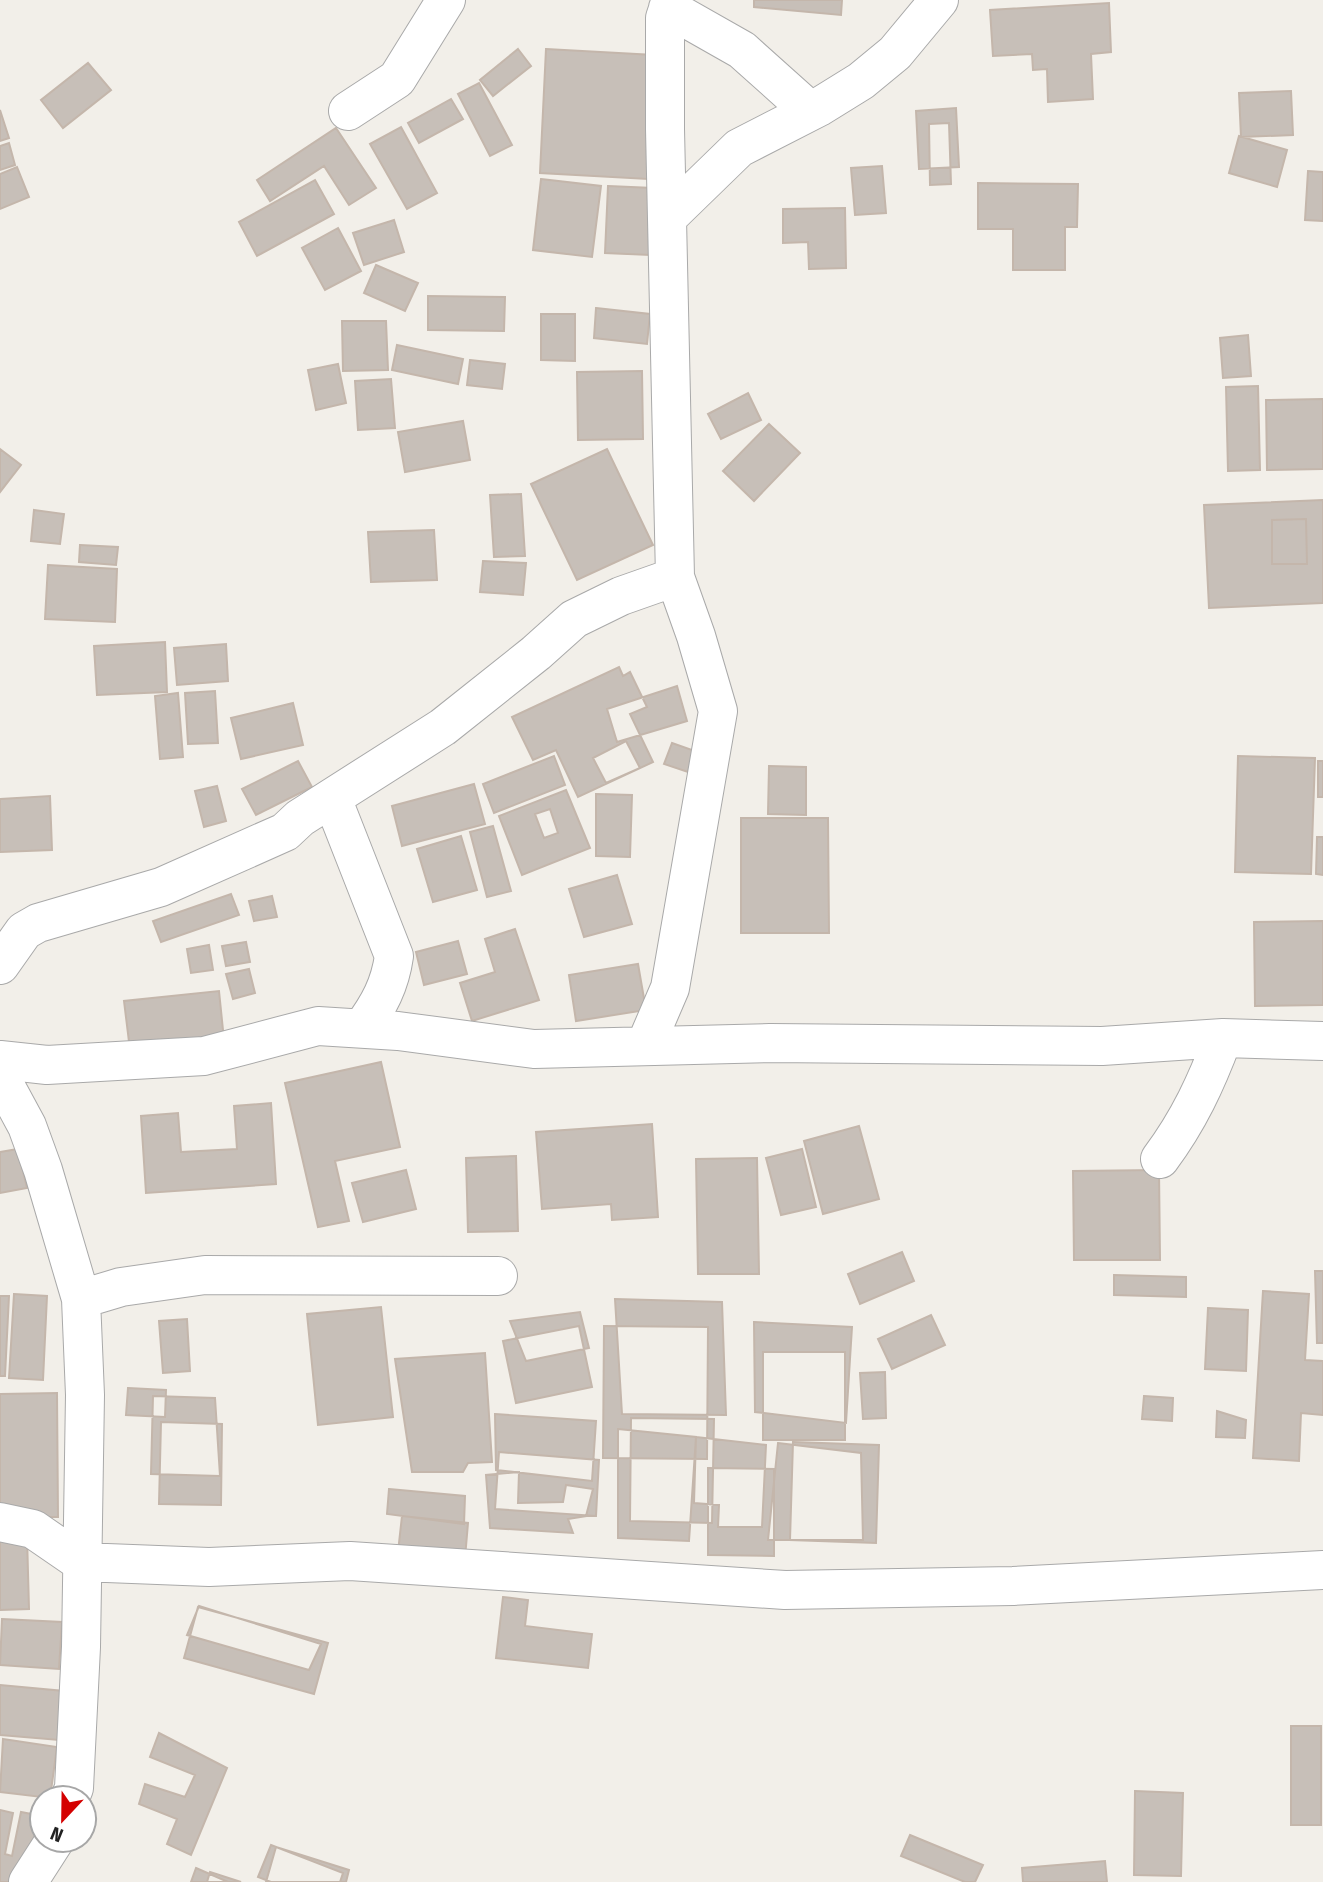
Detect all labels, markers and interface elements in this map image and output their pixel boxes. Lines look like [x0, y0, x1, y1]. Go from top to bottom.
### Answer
north arrow [28, 1784, 98, 1854]
text: N [47, 1822, 66, 1847]

